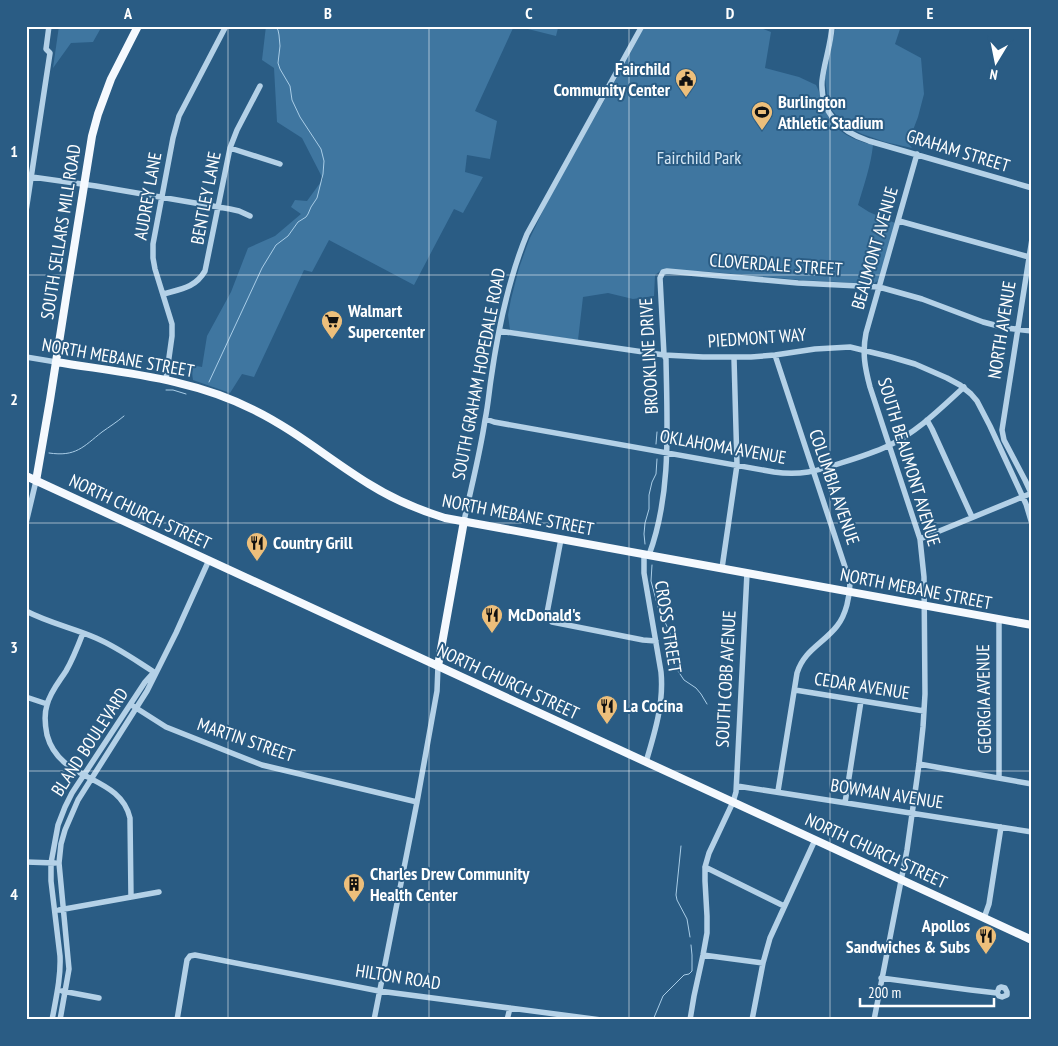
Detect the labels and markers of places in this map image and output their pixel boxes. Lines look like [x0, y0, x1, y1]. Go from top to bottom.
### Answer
place label: Fairchild Community Center [554, 57, 671, 101]
public building icon: Fairchild Community Center [674, 67, 698, 98]
place label: Burlington Athletic Stadium [777, 90, 884, 134]
sports icon: Burlington Athletic Stadium [750, 100, 774, 131]
place label: Walmart Supercenter [347, 299, 426, 343]
supermarket icon: Walmart Supercenter [320, 309, 344, 340]
restaurant icon: Country Grill [245, 531, 269, 562]
place label: Country Grill [273, 531, 353, 554]
restaurant icon: McDonald's [480, 603, 504, 634]
place label: McDonald's [508, 603, 581, 626]
restaurant icon: La Cocina [595, 694, 619, 725]
place label: La Cocina [623, 694, 683, 717]
place label: Charles Drew Community Health Center [370, 862, 530, 906]
building icon: Charles Drew Community Health Center [342, 872, 366, 903]
place label: Apollos Sandwiches & Subs [846, 914, 970, 958]
restaurant icon: Apollos Sandwiches & Subs [974, 924, 998, 955]

